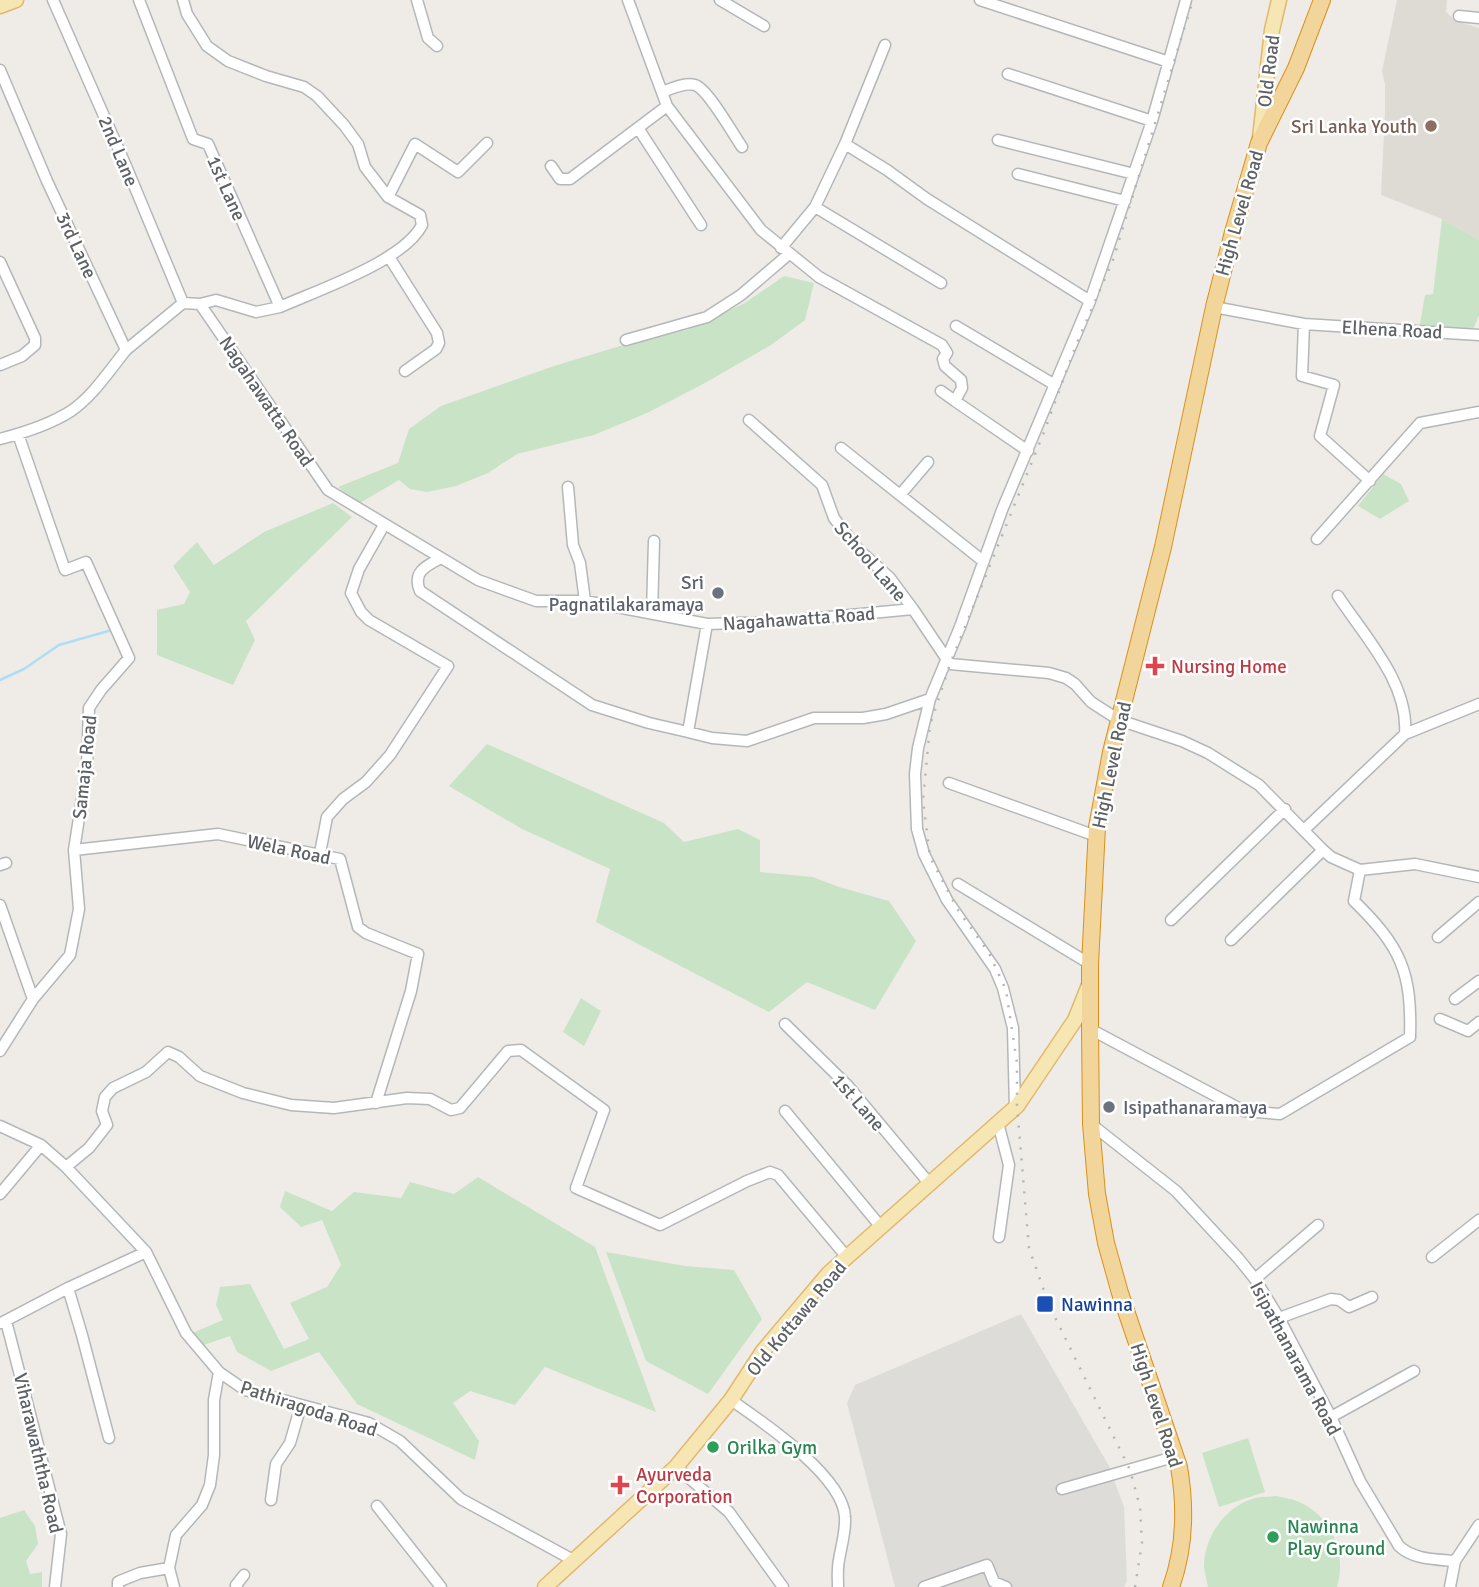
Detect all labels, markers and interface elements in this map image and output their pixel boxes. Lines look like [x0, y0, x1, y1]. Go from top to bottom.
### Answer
street label: Old Road [1253, 33, 1285, 109]
street label: 2nd Lane [93, 113, 144, 190]
place label: Sri Lanka Youth [1291, 115, 1417, 139]
marker: Sri Lanka Youth [1423, 118, 1439, 134]
street label: High Level Road [1211, 148, 1269, 279]
street label: 1st Lane [201, 152, 251, 225]
street label: 3rd Lane [50, 208, 102, 282]
street label: Elhena Road [1341, 315, 1443, 345]
street label: Nagahawatta Road [214, 332, 319, 472]
street label: School Lane [829, 517, 912, 607]
place label: Sri Pagnatilakaramaya [549, 571, 704, 617]
marker: Sri Pagnatilakaramaya [710, 585, 726, 601]
street label: Nagahawatta Road [722, 602, 876, 636]
place label: Nursing Home [1171, 655, 1287, 679]
marker: Nursing Home [1145, 656, 1165, 676]
street label: High Level Road [1087, 699, 1137, 831]
street label: Samaja Road [68, 714, 102, 820]
street label: Wela Road [245, 829, 333, 871]
street label: 1st Lane [827, 1069, 890, 1136]
place label: Isipathanaramaya [1123, 1096, 1268, 1120]
marker: Isipathanaramaya [1101, 1099, 1117, 1115]
street label: Old Kottawa Road [741, 1256, 852, 1381]
street label: Isipathanarama Road [1244, 1277, 1346, 1440]
place label: Nawinna [1061, 1293, 1133, 1317]
marker: Nawinna [1035, 1294, 1055, 1314]
street label: High Level Road [1125, 1340, 1187, 1471]
street label: Viharawaththa Road [8, 1371, 68, 1536]
street label: Pathiragoda Road [237, 1375, 380, 1442]
place label: Orilka Gym [727, 1436, 817, 1460]
marker: Orilka Gym [705, 1439, 721, 1455]
place label: Ayurveda Corporation [636, 1463, 733, 1509]
marker: Ayurveda Corporation [610, 1475, 630, 1495]
place label: Nawinna Play Ground [1287, 1515, 1385, 1561]
marker: Nawinna Play Ground [1265, 1529, 1281, 1545]

